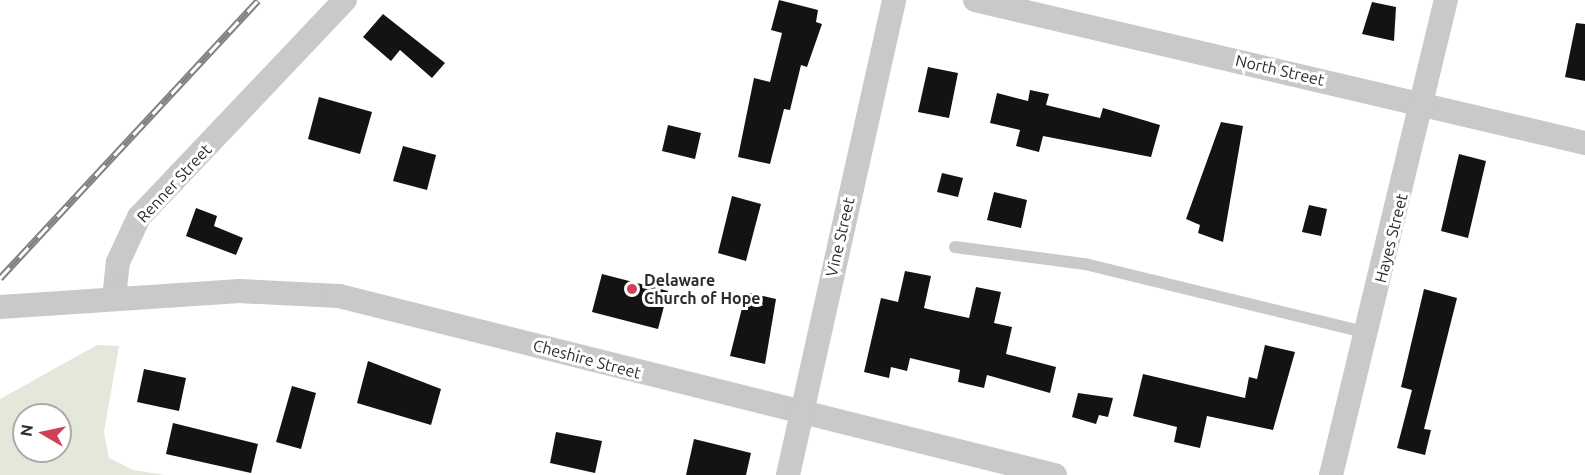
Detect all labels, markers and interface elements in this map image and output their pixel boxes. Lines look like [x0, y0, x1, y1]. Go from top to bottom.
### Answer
street label: North Street [1234, 50, 1326, 90]
street label: Renner Street [133, 140, 215, 226]
street label: Hayes Street [1371, 191, 1411, 285]
street label: Vine Street [822, 195, 858, 279]
place label: Delaware Church of Hope [644, 270, 760, 308]
marker: Delaware Church of Hope [625, 282, 639, 296]
street label: Cheshire Street [531, 335, 643, 383]
north arrow [12, 403, 72, 463]
text: N [16, 423, 36, 438]

